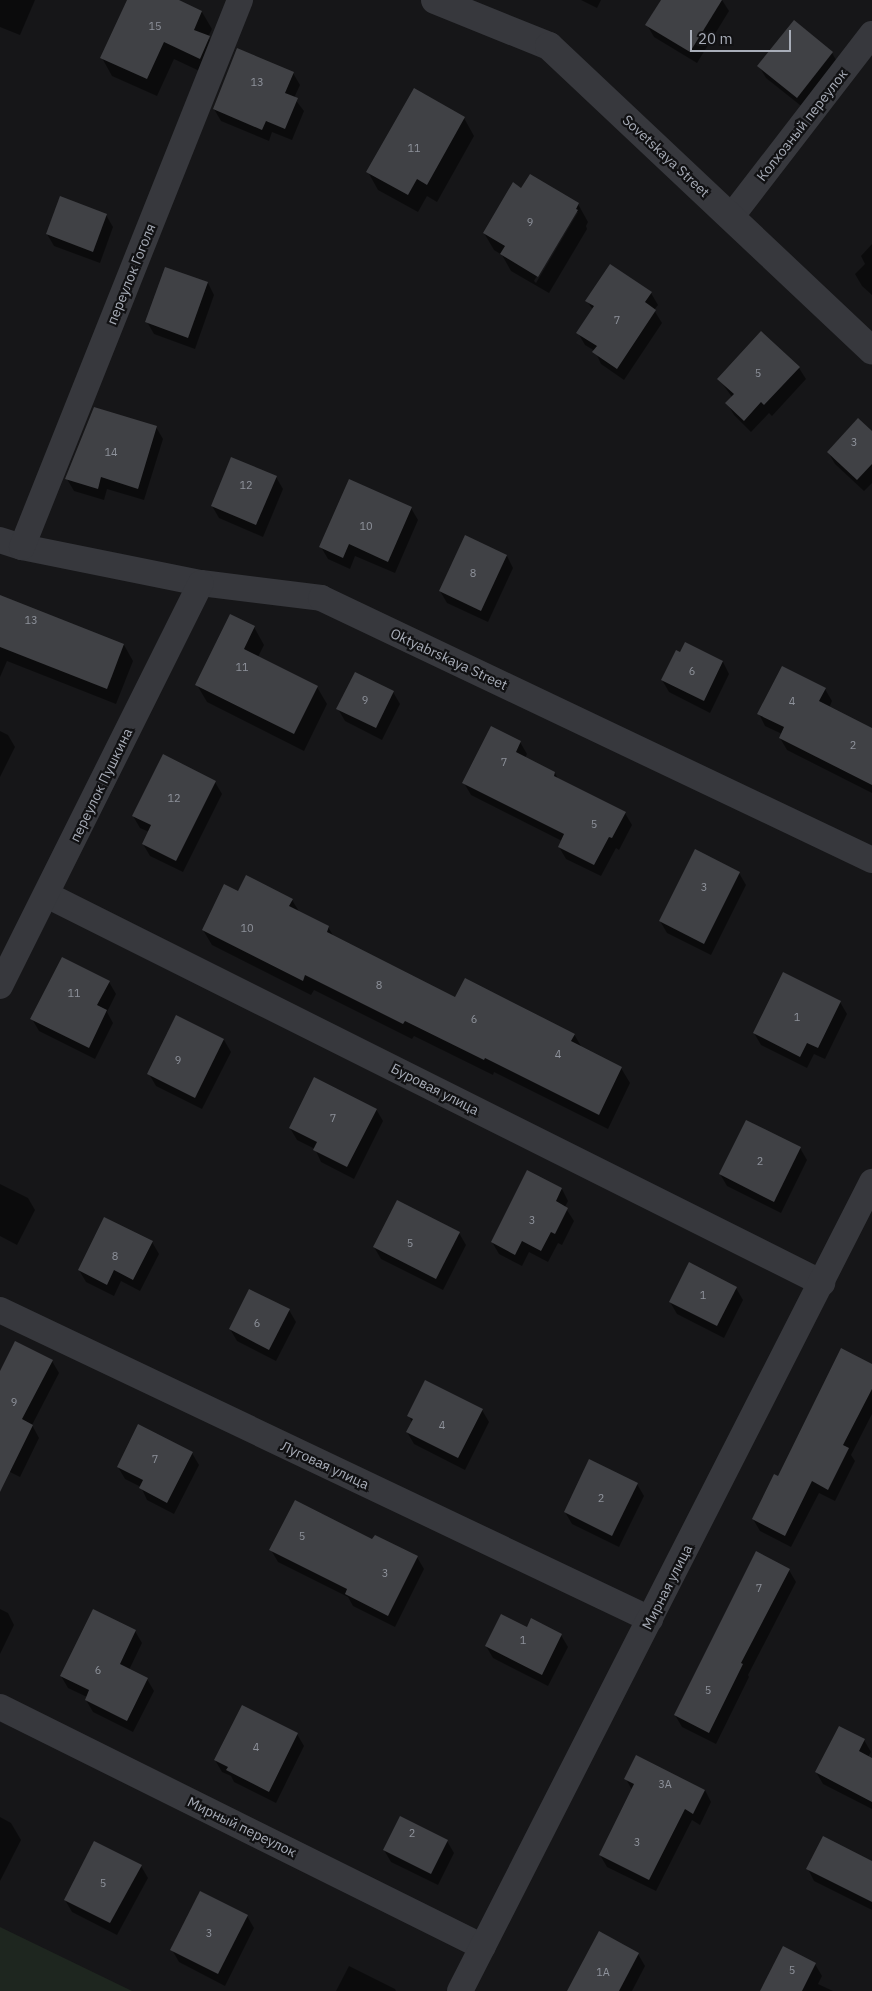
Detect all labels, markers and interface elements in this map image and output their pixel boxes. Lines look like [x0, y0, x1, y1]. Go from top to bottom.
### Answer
house number: 15 [148, 19, 162, 33]
scale bar [692, 20, 793, 52]
text: 20 m [698, 29, 733, 48]
street label: Колхозный переулок [753, 66, 851, 184]
house number: 13 [250, 75, 264, 89]
street label: Sovetskaya Street [619, 111, 713, 201]
house number: 11 [407, 141, 421, 155]
house number: 9 [527, 215, 533, 229]
street label: переулок Гоголя [103, 221, 159, 327]
house number: 7 [614, 313, 620, 327]
house number: 5 [755, 366, 761, 380]
house number: 3 [851, 435, 857, 449]
house number: 14 [104, 445, 118, 459]
house number: 12 [239, 478, 253, 492]
house number: 10 [359, 519, 373, 533]
house number: 8 [470, 566, 476, 580]
house number: 13 [24, 613, 38, 627]
street label: Oktyabrskaya Street [388, 625, 510, 693]
house number: 11 [235, 660, 249, 674]
house number: 6 [689, 664, 695, 678]
house number: 9 [362, 693, 368, 707]
house number: 4 [789, 694, 795, 708]
street label: переулок Пушкина [66, 725, 136, 845]
house number: 2 [850, 738, 856, 752]
house number: 7 [501, 755, 507, 769]
house number: 12 [167, 791, 181, 805]
house number: 5 [591, 817, 597, 831]
house number: 3 [701, 880, 707, 894]
house number: 10 [240, 921, 254, 935]
house number: 8 [376, 978, 382, 992]
house number: 11 [67, 986, 81, 1000]
house number: 1 [794, 1010, 800, 1024]
house number: 6 [471, 1012, 477, 1026]
house number: 4 [555, 1047, 561, 1061]
house number: 9 [175, 1053, 181, 1067]
street label: Буровая улица [388, 1060, 482, 1118]
house number: 7 [330, 1111, 336, 1125]
house number: 2 [757, 1154, 763, 1168]
house number: 3 [529, 1213, 535, 1227]
house number: 5 [407, 1236, 413, 1250]
house number: 8 [112, 1249, 118, 1263]
house number: 1 [700, 1288, 706, 1302]
house number: 6 [254, 1316, 260, 1330]
house number: 9 [11, 1395, 17, 1409]
house number: 4 [439, 1418, 445, 1432]
street label: Луговая улица [278, 1437, 372, 1493]
house number: 7 [152, 1452, 158, 1466]
house number: 2 [598, 1491, 604, 1505]
house number: 5 [299, 1529, 305, 1543]
street label: Мирная улица [638, 1542, 696, 1632]
house number: 3 [382, 1566, 388, 1580]
house number: 7 [756, 1581, 762, 1595]
house number: 1 [520, 1633, 526, 1647]
house number: 6 [95, 1663, 101, 1677]
house number: 5 [705, 1683, 711, 1697]
house number: 4 [253, 1740, 259, 1754]
house number: 3А [658, 1777, 672, 1791]
street label: Мирный переулок [185, 1793, 299, 1861]
house number: 2 [409, 1826, 415, 1840]
house number: 3 [634, 1835, 640, 1849]
house number: 5 [100, 1876, 106, 1890]
house number: 3 [206, 1926, 212, 1940]
house number: 5 [789, 1963, 795, 1977]
house number: 1А [596, 1965, 610, 1979]

